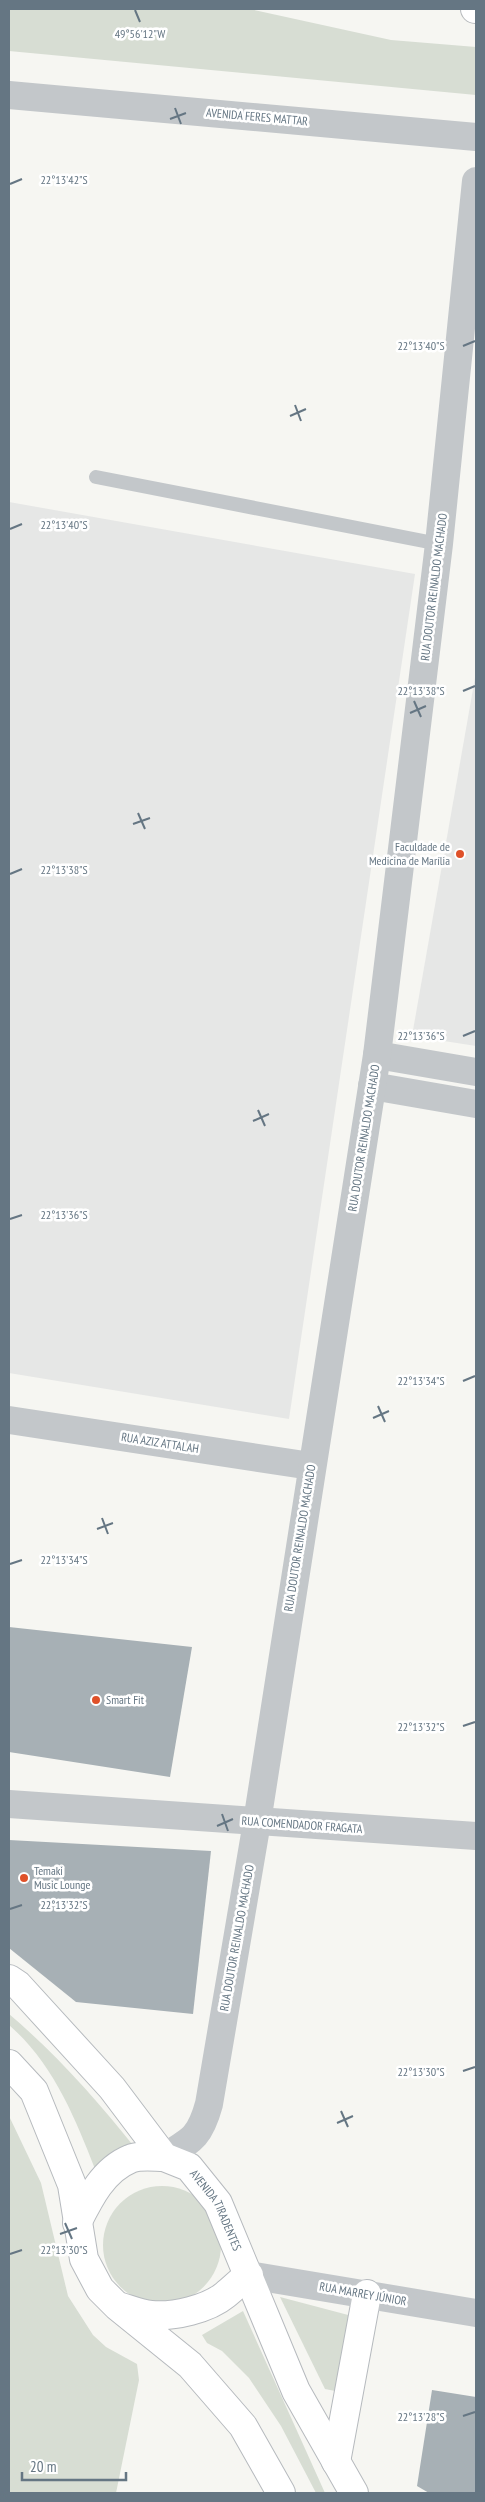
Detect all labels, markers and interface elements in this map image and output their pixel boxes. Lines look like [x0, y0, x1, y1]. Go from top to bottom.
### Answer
text: 49°56'12"W [115, 26, 165, 41]
street label: AVENIDA FERES MATTAR [206, 105, 309, 128]
text: 22°13'42"S [40, 172, 88, 187]
text: 22°13'40"S [397, 338, 445, 353]
street label: RUA DOUTOR REINALDO MACHADO [417, 512, 450, 662]
text: 22°13'40"S [40, 517, 88, 532]
text: 22°13'38"S [397, 683, 445, 698]
place label: Faculdade de Medicina de Marília [369, 839, 450, 868]
marker: Faculdade de Medicina de Marília [454, 848, 466, 860]
text: 22°13'38"S [40, 862, 88, 877]
text: 22°13'36"S [397, 1028, 445, 1043]
street label: RUA DOUTOR REINALDO MACHADO [344, 1063, 383, 1212]
text: 22°13'36"S [40, 1207, 88, 1222]
text: 22°13'34"S [397, 1373, 445, 1388]
street label: RUA AZIZ ATTALAH [120, 1429, 200, 1456]
street label: RUA DOUTOR REINALDO MACHADO [280, 1463, 319, 1612]
text: 22°13'34"S [40, 1552, 88, 1567]
place label: Smart Fit [106, 1692, 145, 1707]
marker: Smart Fit [90, 1694, 102, 1706]
text: 22°13'32"S [397, 1719, 445, 1734]
street label: RUA COMENDADOR FRAGATA [241, 1813, 363, 1836]
place label: Temaki Music Lounge [34, 1863, 90, 1892]
street label: RUA DOUTOR REINALDO MACHADO [216, 1863, 257, 2012]
marker: Temaki Music Lounge [18, 1872, 30, 1884]
text: 22°13'32"S [40, 1897, 88, 1912]
text: 22°13'30"S [397, 2064, 445, 2079]
street label: AVENIDA TIRADENTES [187, 2166, 245, 2253]
text: 22°13'30"S [40, 2242, 88, 2257]
street label: RUA MARREY JÚNIOR [318, 2278, 408, 2309]
text: 22°13'28"S [397, 2409, 445, 2424]
scale bar [22, 2450, 126, 2482]
text: 20 m [30, 2457, 56, 2476]

